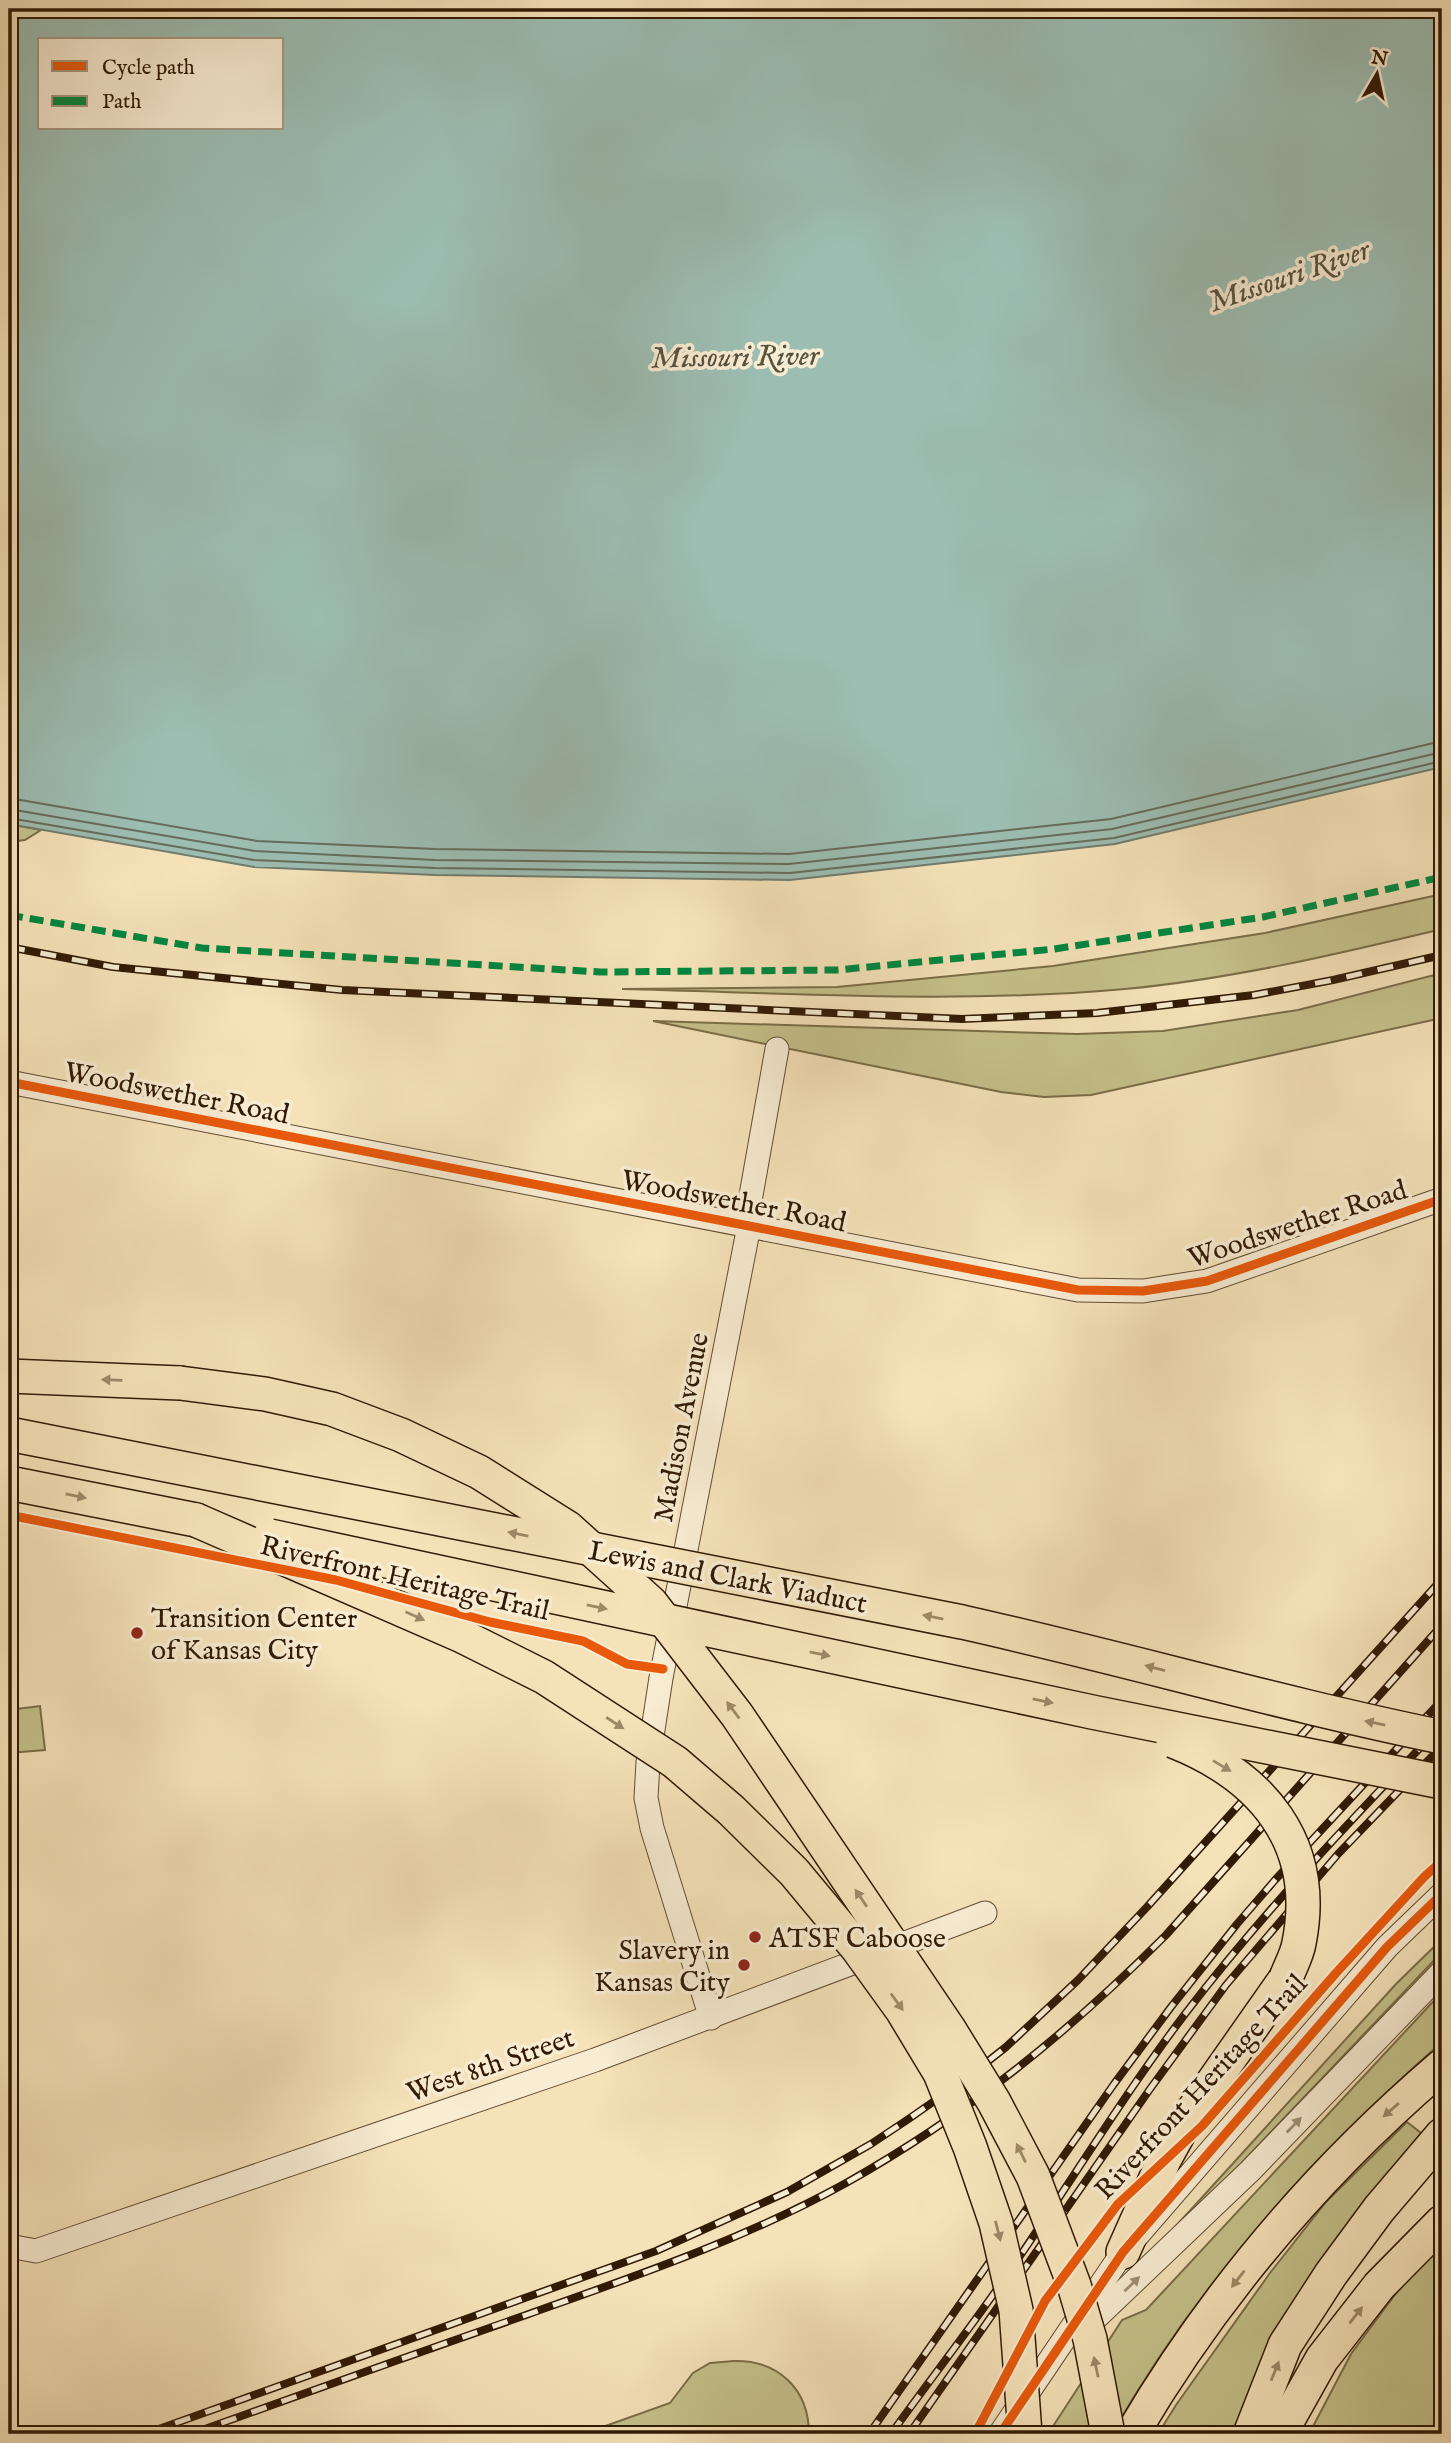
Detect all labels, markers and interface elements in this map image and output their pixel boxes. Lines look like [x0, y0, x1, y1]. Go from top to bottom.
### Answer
legend [38, 38, 284, 130]
north arrow [1342, 38, 1412, 108]
text: N [1368, 46, 1390, 72]
text: Cycle path [102, 55, 195, 82]
text: Path [102, 89, 141, 116]
water label: Missouri River [1204, 231, 1377, 322]
water label: Missouri River [651, 338, 821, 378]
street label: Woodswether Road [61, 1055, 292, 1133]
street label: Woodswether Road [618, 1163, 849, 1241]
street label: Woodswether Road [1184, 1173, 1412, 1277]
street label: Madison Avenue [647, 1330, 718, 1525]
one-way arrow [101, 1375, 123, 1386]
one-way arrow [65, 1491, 87, 1502]
street label: Riverfront Heritage Trail [256, 1529, 553, 1630]
one-way arrow [507, 1529, 529, 1540]
street label: Lewis and Clark Viaduct [585, 1534, 870, 1623]
place label: Transition Center of Kansas City [151, 1602, 357, 1669]
one-way arrow [586, 1602, 608, 1613]
one-way arrow [405, 1610, 425, 1622]
one-way arrow [922, 1611, 944, 1622]
marker: Transition Center of Kansas City [129, 1625, 145, 1641]
one-way arrow [809, 1649, 831, 1660]
one-way arrow [1144, 1662, 1166, 1673]
one-way arrow [1032, 1696, 1054, 1707]
one-way arrow [727, 1701, 741, 1719]
one-way arrow [605, 1717, 625, 1730]
one-way arrow [1364, 1718, 1386, 1729]
one-way arrow [1213, 1759, 1232, 1772]
one-way arrow [854, 1889, 868, 1907]
place label: ATSF Caboose [768, 1922, 946, 1957]
marker: ATSF Caboose [747, 1929, 763, 1945]
place label: Slavery in Kansas City [594, 1934, 730, 2001]
marker: Slavery in Kansas City [736, 1957, 752, 1973]
street label: Riverfront Heritage Trail [1088, 1967, 1316, 2208]
one-way arrow [889, 1993, 903, 2011]
street label: West 8th Street [402, 2021, 580, 2111]
one-way arrow [1382, 2102, 1399, 2117]
one-way arrow [1286, 2117, 1303, 2134]
one-way arrow [1016, 2143, 1027, 2163]
one-way arrow [993, 2221, 1004, 2243]
one-way arrow [1231, 2269, 1246, 2287]
one-way arrow [1123, 2276, 1140, 2293]
one-way arrow [1349, 2307, 1364, 2325]
one-way arrow [1091, 2356, 1102, 2378]
one-way arrow [1269, 2360, 1280, 2381]

